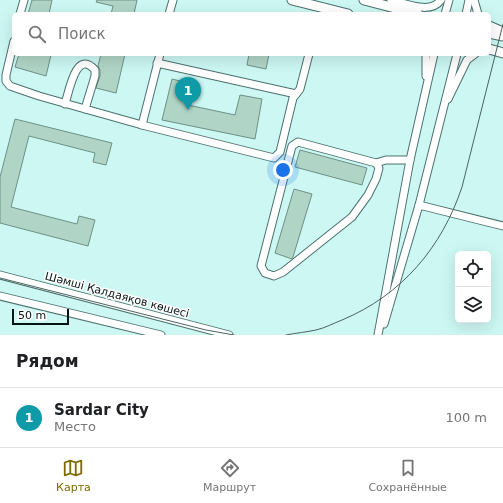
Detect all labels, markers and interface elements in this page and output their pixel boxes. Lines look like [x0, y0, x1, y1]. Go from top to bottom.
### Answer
search box [12, 12, 491, 56]
icon: search [26, 23, 48, 45]
text: Поиск [58, 25, 106, 43]
pin: 1 [175, 77, 201, 110]
your location [273, 160, 293, 180]
map controls [455, 251, 491, 323]
button: locate [455, 251, 491, 287]
street label: Шәмші Қалдаяқов көшесі [44, 269, 190, 321]
button: layers [455, 287, 491, 323]
scale bar [12, 307, 69, 326]
text: 50 m [18, 309, 46, 322]
text: Рядом [16, 351, 79, 371]
text: Sardar City [54, 401, 149, 419]
text: 1 [24, 410, 34, 425]
text: 100 m [445, 410, 487, 425]
text: Место [54, 419, 96, 434]
tab: Карта [56, 457, 91, 494]
tab: Маршрут [203, 457, 256, 494]
tab: Сохранённые [368, 457, 447, 494]

